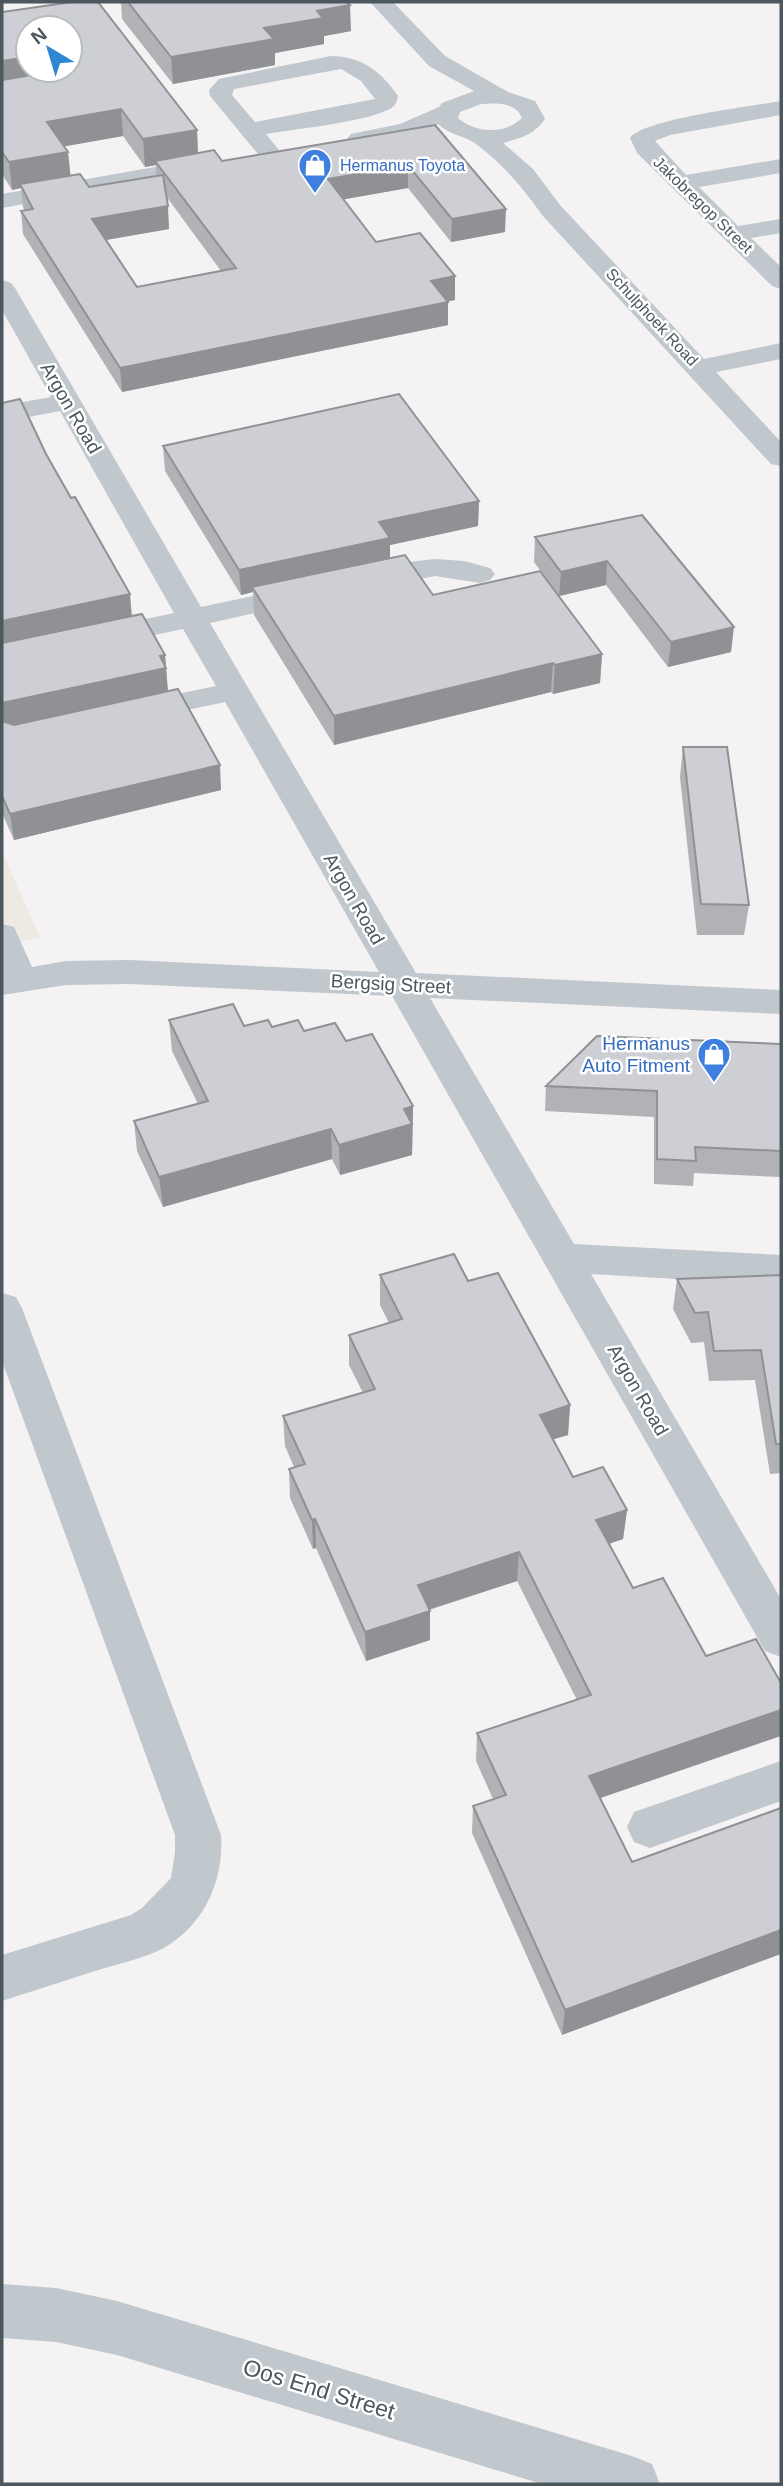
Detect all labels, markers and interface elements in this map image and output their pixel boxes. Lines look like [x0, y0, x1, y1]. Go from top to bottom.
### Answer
north arrow [14, 14, 84, 84]
text: N [27, 23, 51, 48]
shop icon: Hermanus Toyota [296, 146, 334, 195]
street label: Jakobregop Street [650, 153, 756, 257]
place label: Hermanus Toyota [340, 157, 465, 174]
street label: Schulphoek Road [603, 265, 701, 369]
street label: Argon Road [37, 359, 105, 457]
street label: Argon Road [320, 850, 388, 948]
street label: Bergsig Street [330, 970, 452, 998]
place label: Hermanus Auto Fitment [582, 1033, 691, 1076]
shop icon: Hermanus Auto Fitment [695, 1035, 733, 1084]
street label: Argon Road [604, 1341, 672, 1439]
street label: Oos End Street [240, 2354, 399, 2425]

